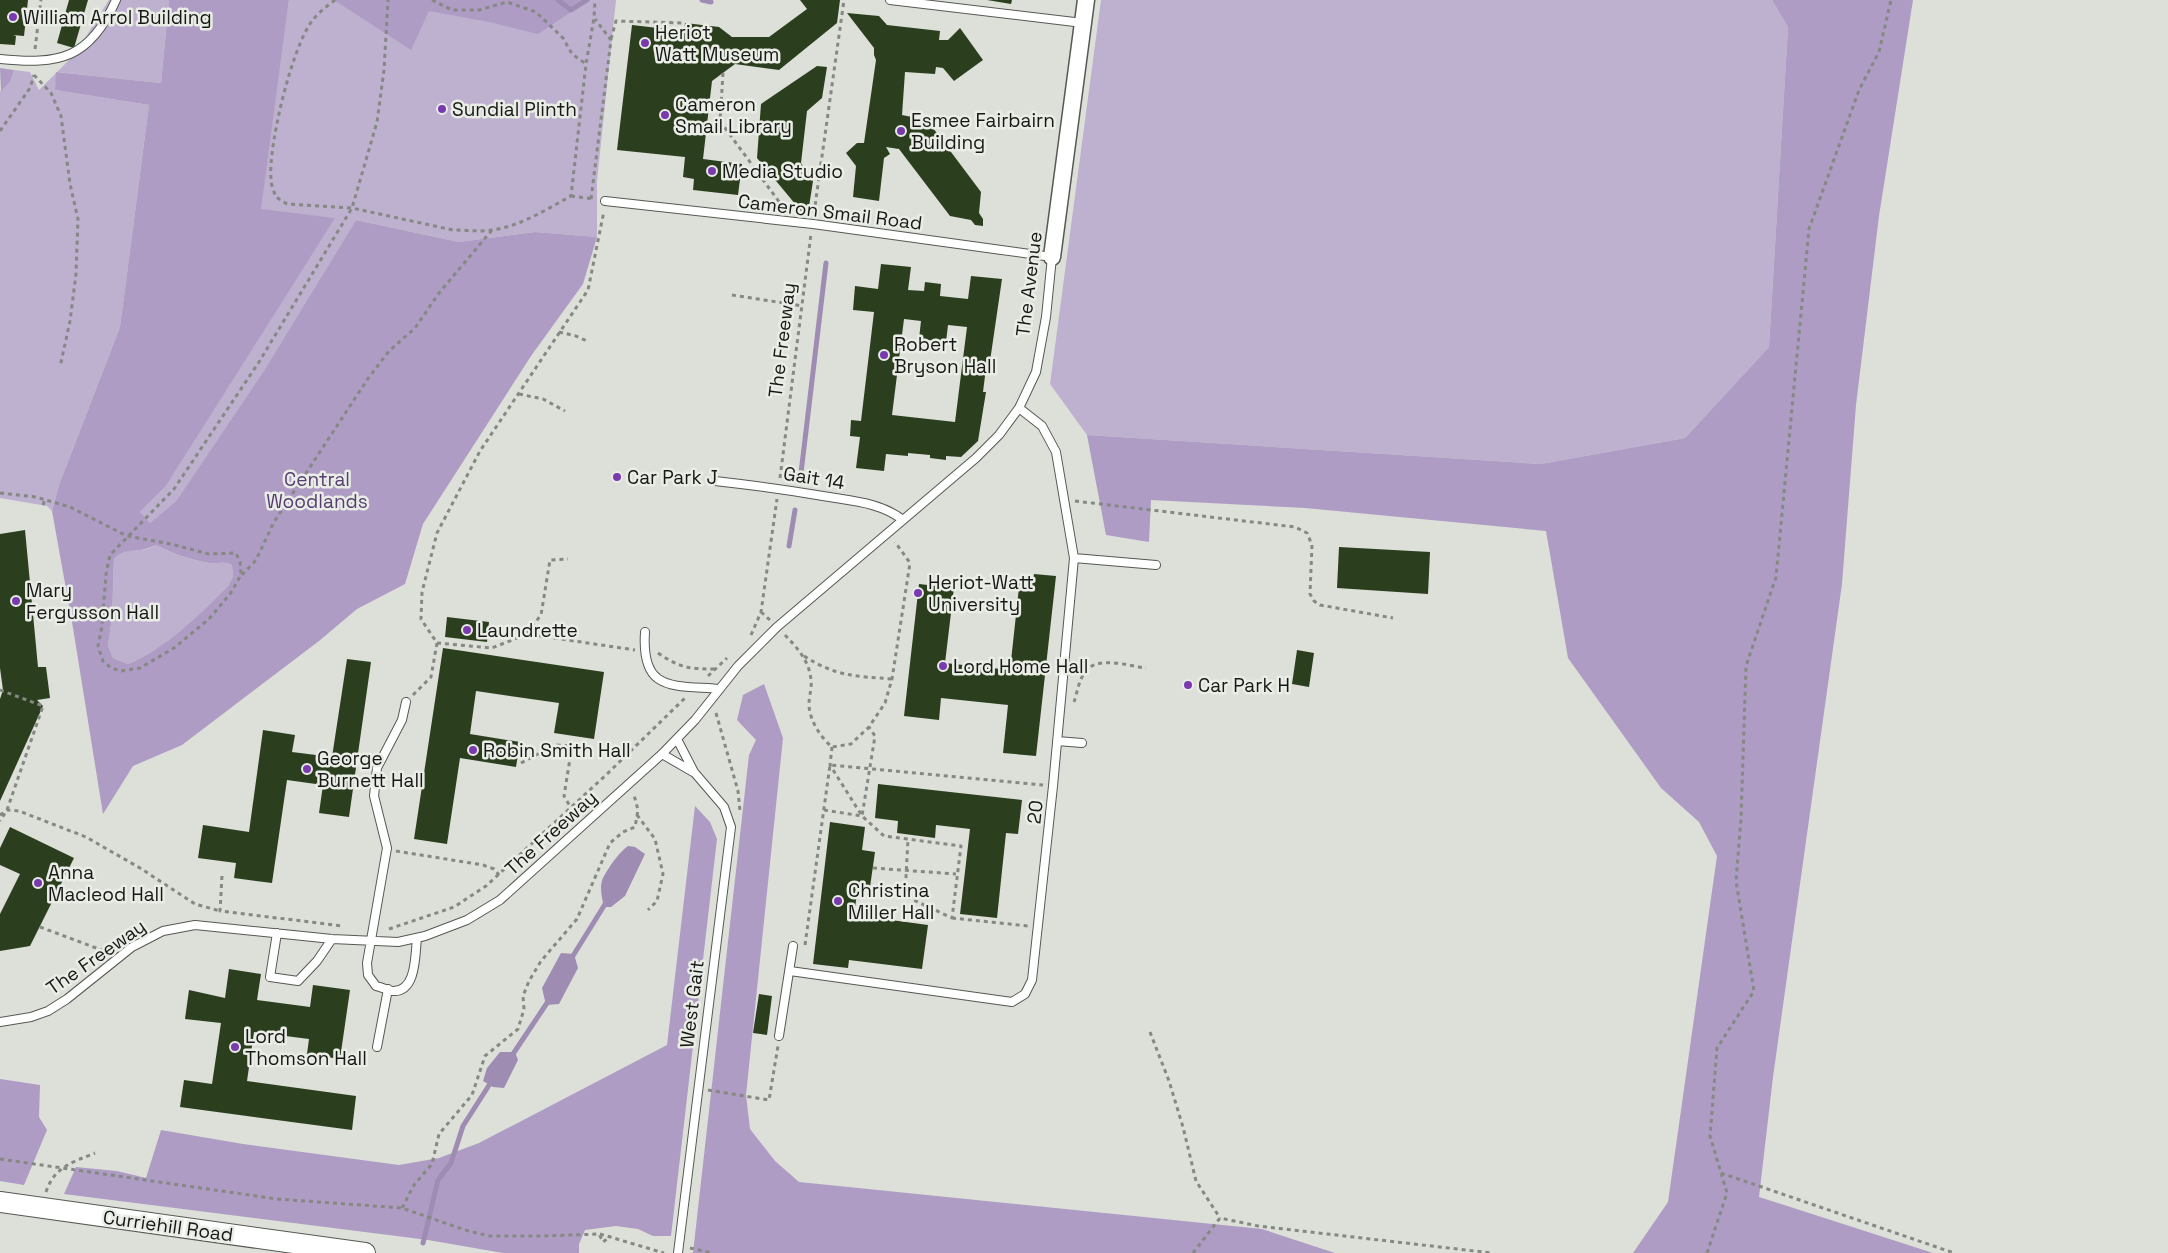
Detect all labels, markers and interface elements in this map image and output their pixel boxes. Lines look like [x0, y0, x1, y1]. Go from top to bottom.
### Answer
place label: William Arrol Building [23, 5, 212, 30]
marker: William Arrol Building [7, 11, 19, 23]
place label: Heriot Watt Museum [655, 20, 779, 67]
marker: Heriot Watt Museum [639, 37, 651, 49]
place label: Cameron Smail Library [675, 92, 792, 139]
place label: Sundial Plinth [452, 97, 577, 122]
marker: Sundial Plinth [436, 103, 448, 115]
place label: Esmee Fairbairn Building [911, 108, 1055, 155]
marker: Cameron Smail Library [659, 109, 671, 121]
marker: Esmee Fairbairn Building [895, 125, 907, 137]
place label: Media Studio [722, 159, 843, 184]
marker: Media Studio [706, 165, 718, 177]
street label: Cameron Smail Road [736, 188, 924, 236]
street label: The Avenue [1010, 230, 1048, 338]
street label: The Freeway [763, 281, 801, 399]
place label: Robert Bryson Hall [894, 332, 996, 379]
marker: Robert Bryson Hall [878, 349, 890, 361]
street label: Gait 14 [782, 461, 846, 495]
place label: Car Park J [627, 465, 718, 490]
park label: Central Woodlands [266, 467, 368, 514]
marker: Car Park J [611, 471, 623, 483]
place label: Heriot-Watt University [928, 570, 1034, 617]
place label: Mary Fergusson Hall [26, 578, 159, 625]
marker: Heriot-Watt University [912, 587, 924, 599]
marker: Mary Fergusson Hall [10, 595, 22, 607]
place label: Laundrette [477, 618, 578, 643]
marker: Laundrette [461, 624, 473, 636]
place label: Lord Home Hall [953, 654, 1088, 679]
marker: Lord Home Hall [937, 660, 949, 672]
place label: Car Park H [1198, 673, 1290, 698]
marker: Car Park H [1182, 679, 1194, 691]
place label: Robin Smith Hall [483, 738, 631, 763]
marker: Robin Smith Hall [467, 744, 479, 756]
place label: George Burnett Hall [317, 746, 424, 793]
marker: George Burnett Hall [301, 763, 313, 775]
street label: The Freeway [500, 785, 602, 881]
street label: 20 [1021, 799, 1049, 825]
place label: Anna Macleod Hall [48, 860, 164, 907]
marker: Anna Macleod Hall [32, 877, 44, 889]
place label: Christina Miller Hall [848, 878, 934, 925]
marker: Christina Miller Hall [832, 895, 844, 907]
street label: The Freeway [41, 914, 151, 1000]
street label: West Gait [674, 959, 710, 1049]
place label: Lord Thomson Hall [245, 1024, 367, 1071]
marker: Lord Thomson Hall [229, 1041, 241, 1053]
street label: Curriehill Road [101, 1204, 235, 1248]

